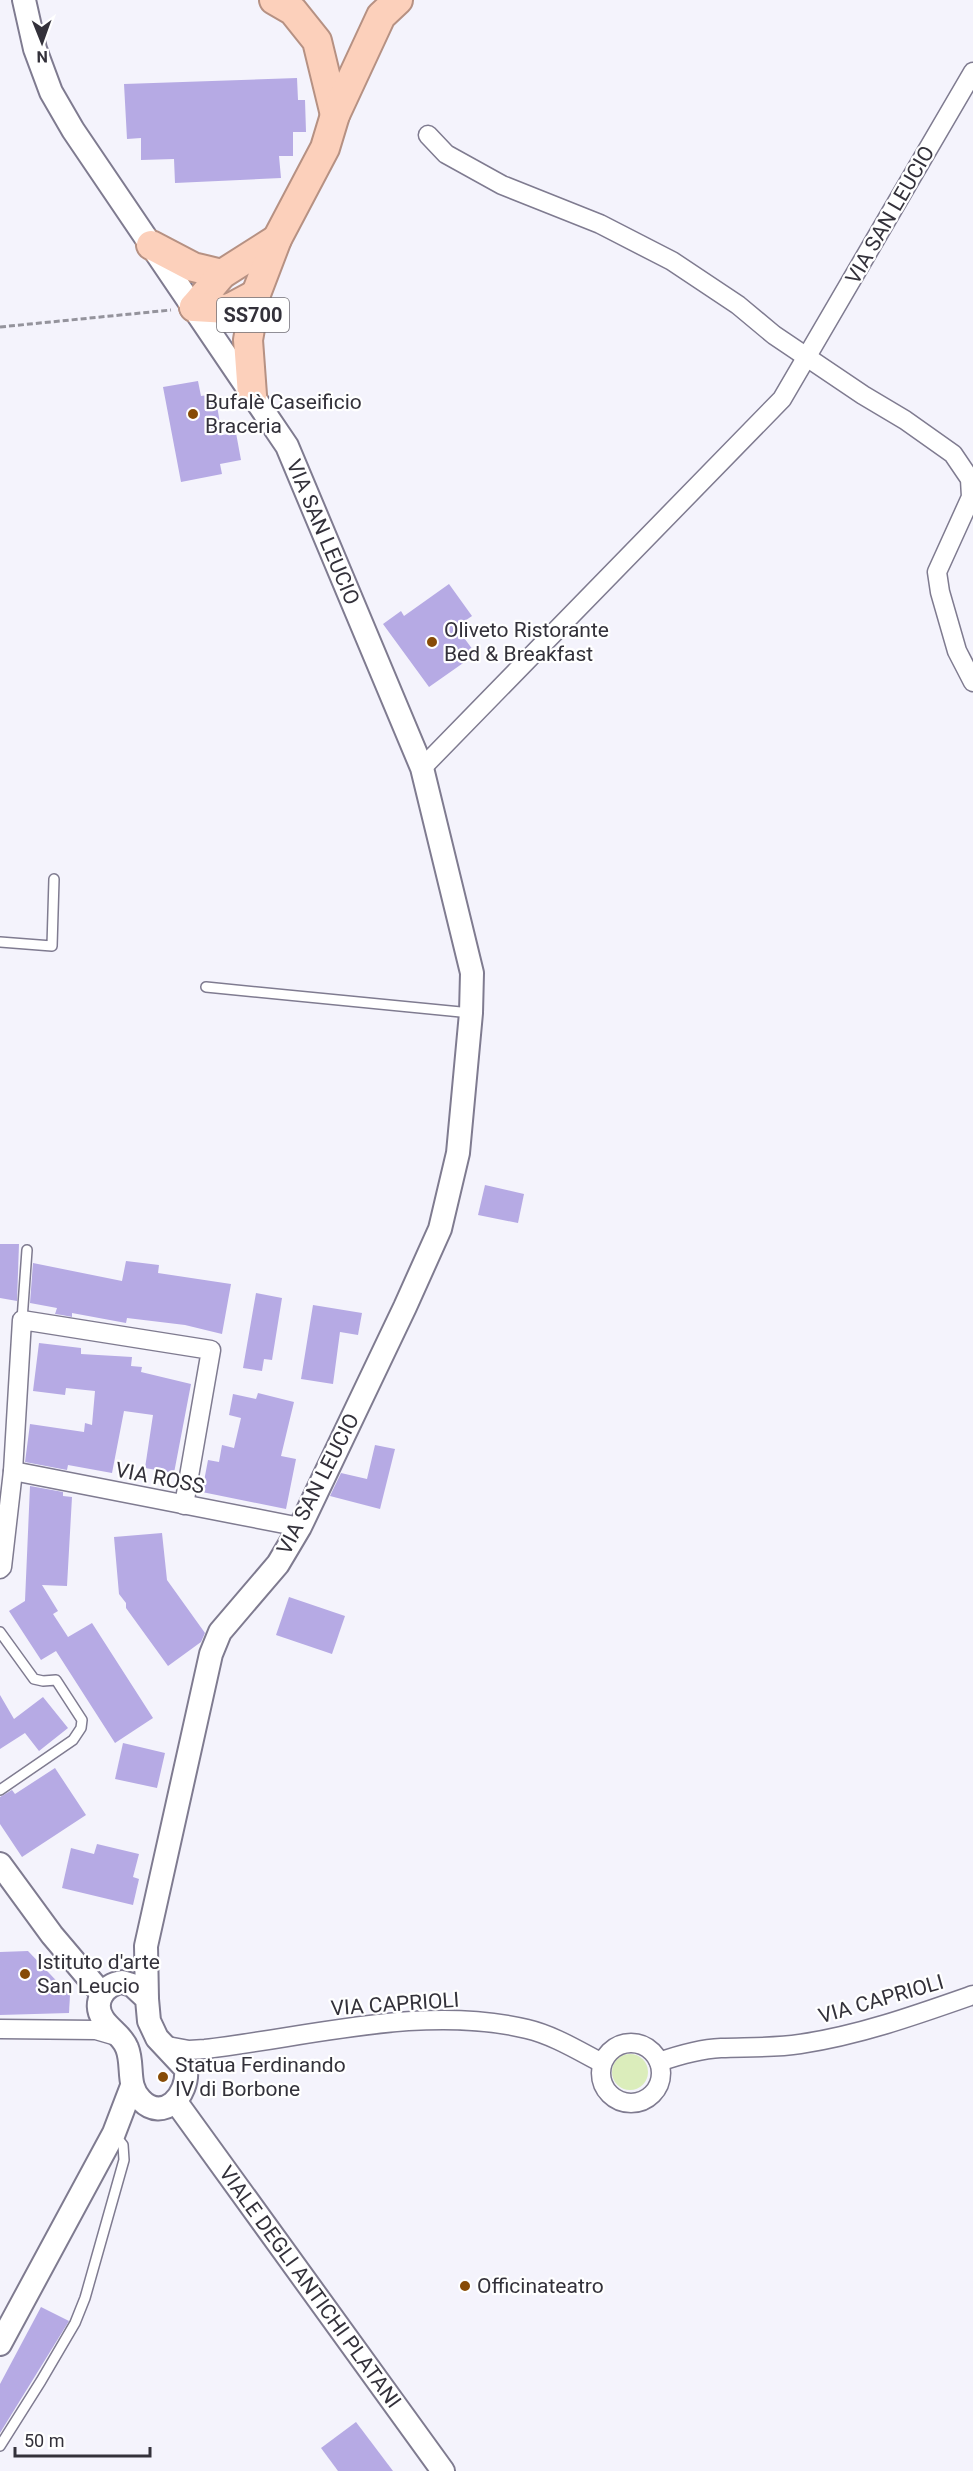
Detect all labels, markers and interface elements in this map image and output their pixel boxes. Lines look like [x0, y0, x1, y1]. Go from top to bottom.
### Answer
north arrow [12, 12, 72, 72]
text: N [36, 47, 48, 66]
street label: VIA SAN LEUCIO [841, 142, 939, 288]
road number: SS700 [217, 298, 289, 332]
place label: Bufalè Caseificio Braceria [205, 390, 362, 438]
marker: Bufalè Caseificio Braceria [186, 407, 200, 421]
street label: VIA SAN LEUCIO [282, 456, 364, 608]
place label: Oliveto Ristorante Bed & Breakfast [444, 618, 609, 666]
marker: Oliveto Ristorante Bed & Breakfast [425, 635, 439, 649]
street label: VIA SAN LEUCIO [272, 1409, 364, 1559]
street label: VIA ROSS [113, 1458, 207, 1498]
place label: Istituto d'arte San Leucio [37, 1950, 160, 1998]
marker: Istituto d'arte San Leucio [18, 1967, 32, 1981]
street label: VIA CAPRIOLI [816, 1970, 946, 2028]
street label: VIA CAPRIOLI [330, 1988, 460, 2020]
place label: Statua Ferdinando IV di Borbone [175, 2053, 346, 2101]
marker: Statua Ferdinando IV di Borbone [156, 2070, 170, 2084]
street label: VIALE DEGLI ANTICHI PLATANI [214, 2161, 406, 2413]
place label: Officinateatro [477, 2274, 604, 2298]
marker: Officinateatro [458, 2279, 472, 2293]
scale bar [15, 2420, 150, 2458]
text: 50 m [24, 2430, 64, 2451]

